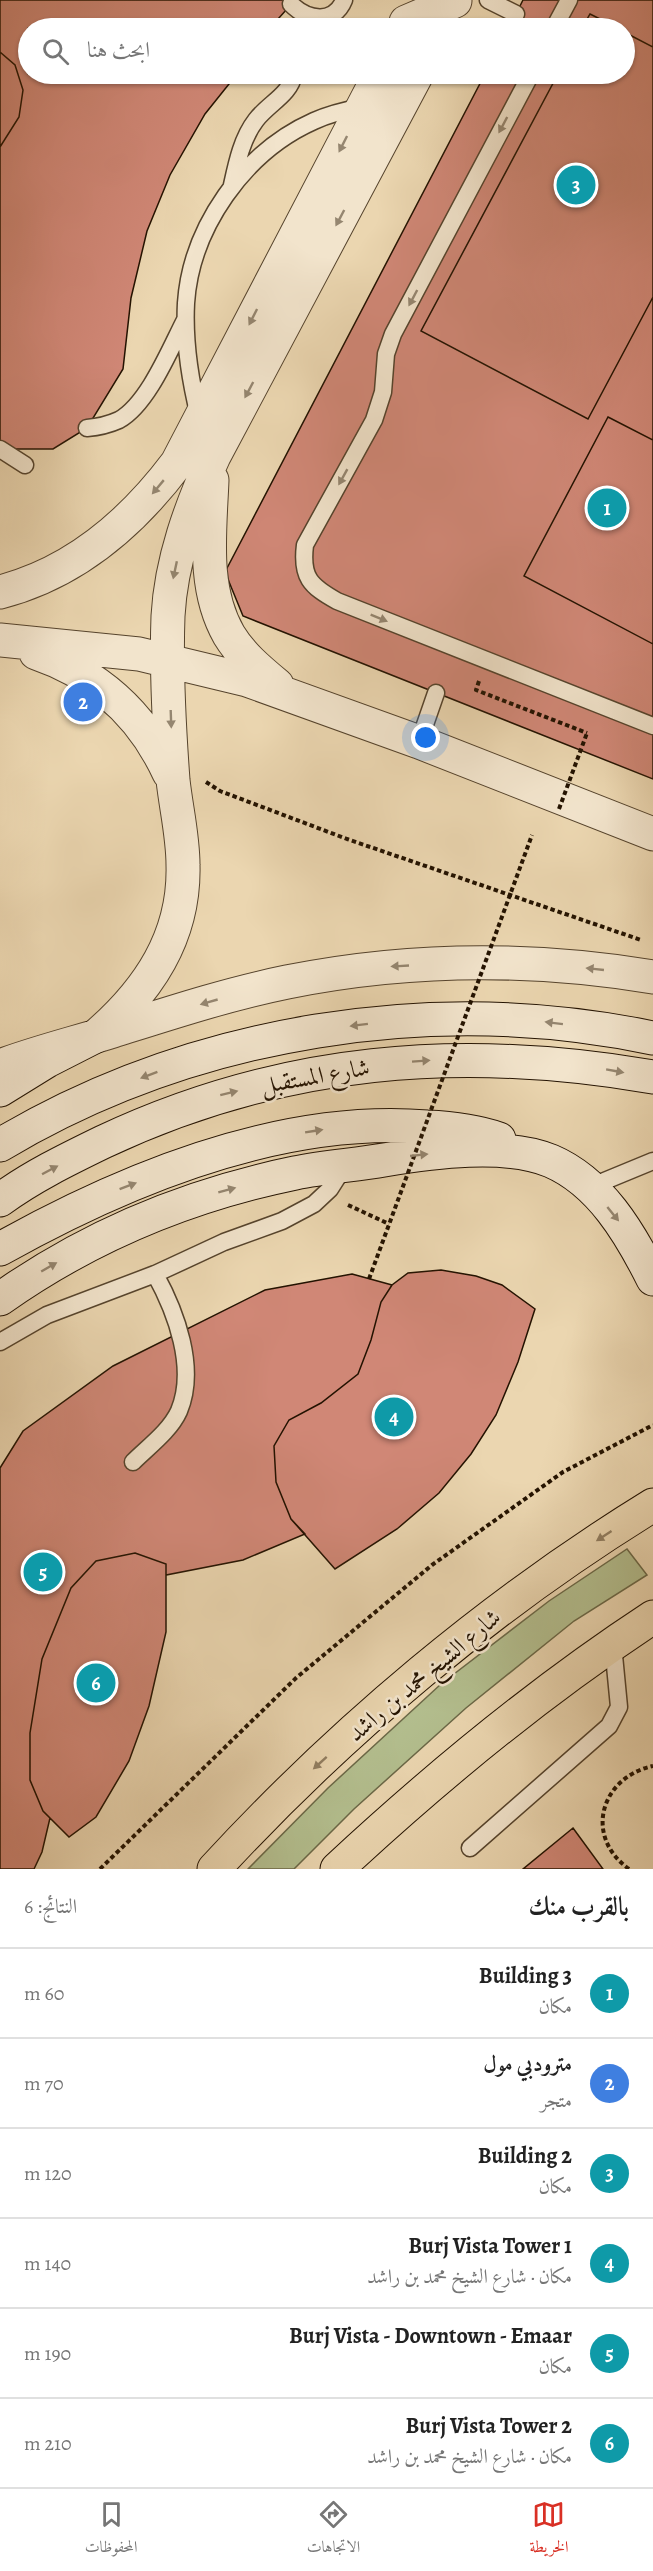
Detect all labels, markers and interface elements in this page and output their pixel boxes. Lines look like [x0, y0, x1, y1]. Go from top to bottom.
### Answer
search box [18, 18, 635, 84]
icon: search [39, 35, 72, 68]
text: ابحث هنا [87, 35, 150, 65]
one-way arrow [499, 117, 508, 134]
one-way arrow [338, 136, 348, 153]
pin: 3 [556, 162, 596, 207]
one-way arrow [335, 210, 345, 227]
one-way arrow [408, 289, 418, 307]
one-way arrow [249, 309, 258, 326]
one-way arrow [244, 381, 254, 399]
one-way arrow [338, 469, 348, 486]
one-way arrow [152, 479, 165, 494]
pin: 1 [588, 486, 626, 530]
one-way arrow [170, 560, 179, 579]
one-way arrow [370, 614, 388, 623]
pin: 2 [64, 680, 103, 724]
one-way arrow [166, 709, 175, 728]
your location [411, 723, 440, 752]
one-way arrow [391, 962, 410, 971]
one-way arrow [586, 964, 605, 974]
one-way arrow [200, 998, 218, 1007]
one-way arrow [544, 1018, 563, 1028]
one-way arrow [350, 1021, 369, 1030]
street label: شارع المستقبل [258, 1051, 373, 1105]
one-way arrow [411, 1056, 430, 1066]
one-way arrow [606, 1067, 625, 1076]
one-way arrow [140, 1070, 158, 1080]
one-way arrow [220, 1088, 238, 1097]
one-way arrow [305, 1126, 324, 1135]
one-way arrow [409, 1150, 428, 1160]
one-way arrow [42, 1165, 59, 1175]
one-way arrow [119, 1181, 137, 1190]
one-way arrow [218, 1185, 236, 1194]
one-way arrow [606, 1206, 619, 1221]
one-way arrow [41, 1261, 57, 1272]
pin: 4 [374, 1394, 414, 1440]
one-way arrow [596, 1530, 612, 1542]
pin: 5 [24, 1550, 63, 1594]
street label: شارع الشيخ محمد بن راشد [340, 1601, 511, 1753]
pin: 6 [76, 1660, 116, 1706]
one-way arrow [313, 1756, 328, 1770]
text: بالقرب منك [528, 1889, 629, 1924]
text: النتائج: 6 [24, 1893, 77, 1920]
text: Building 3 [479, 1961, 572, 1991]
text: 60 m [24, 1980, 65, 2007]
text: 1 [606, 1980, 613, 2007]
text: مكان [538, 1993, 572, 2020]
text: مترودبي مول [483, 2049, 572, 2079]
text: 70 m [24, 2070, 64, 2097]
text: 2 [605, 2070, 614, 2097]
text: متجر [540, 2087, 572, 2114]
text: Building 2 [478, 2141, 572, 2171]
text: 120 m [24, 2160, 72, 2187]
text: 3 [605, 2160, 614, 2187]
text: مكان [538, 2173, 572, 2200]
text: Burj Vista Tower 1 [408, 2231, 572, 2261]
text: 140 m [24, 2250, 71, 2277]
text: 4 [605, 2250, 614, 2277]
text: مكان · شارع الشيخ محمد بن راشد [367, 2263, 572, 2290]
text: Burj Vista - Downtown - Emaar [289, 2321, 572, 2351]
text: 190 m [24, 2340, 71, 2367]
text: 5 [605, 2340, 614, 2367]
text: مكان [538, 2353, 572, 2380]
text: Burj Vista Tower 2 [405, 2411, 572, 2441]
text: 210 m [24, 2430, 72, 2457]
text: 6 [605, 2430, 614, 2457]
text: مكان · شارع الشيخ محمد بن راشد [367, 2443, 572, 2470]
tab: المحفوظات [85, 2498, 137, 2562]
tab: الاتجاهات [307, 2498, 360, 2562]
tab: الخريطة [529, 2498, 568, 2562]

